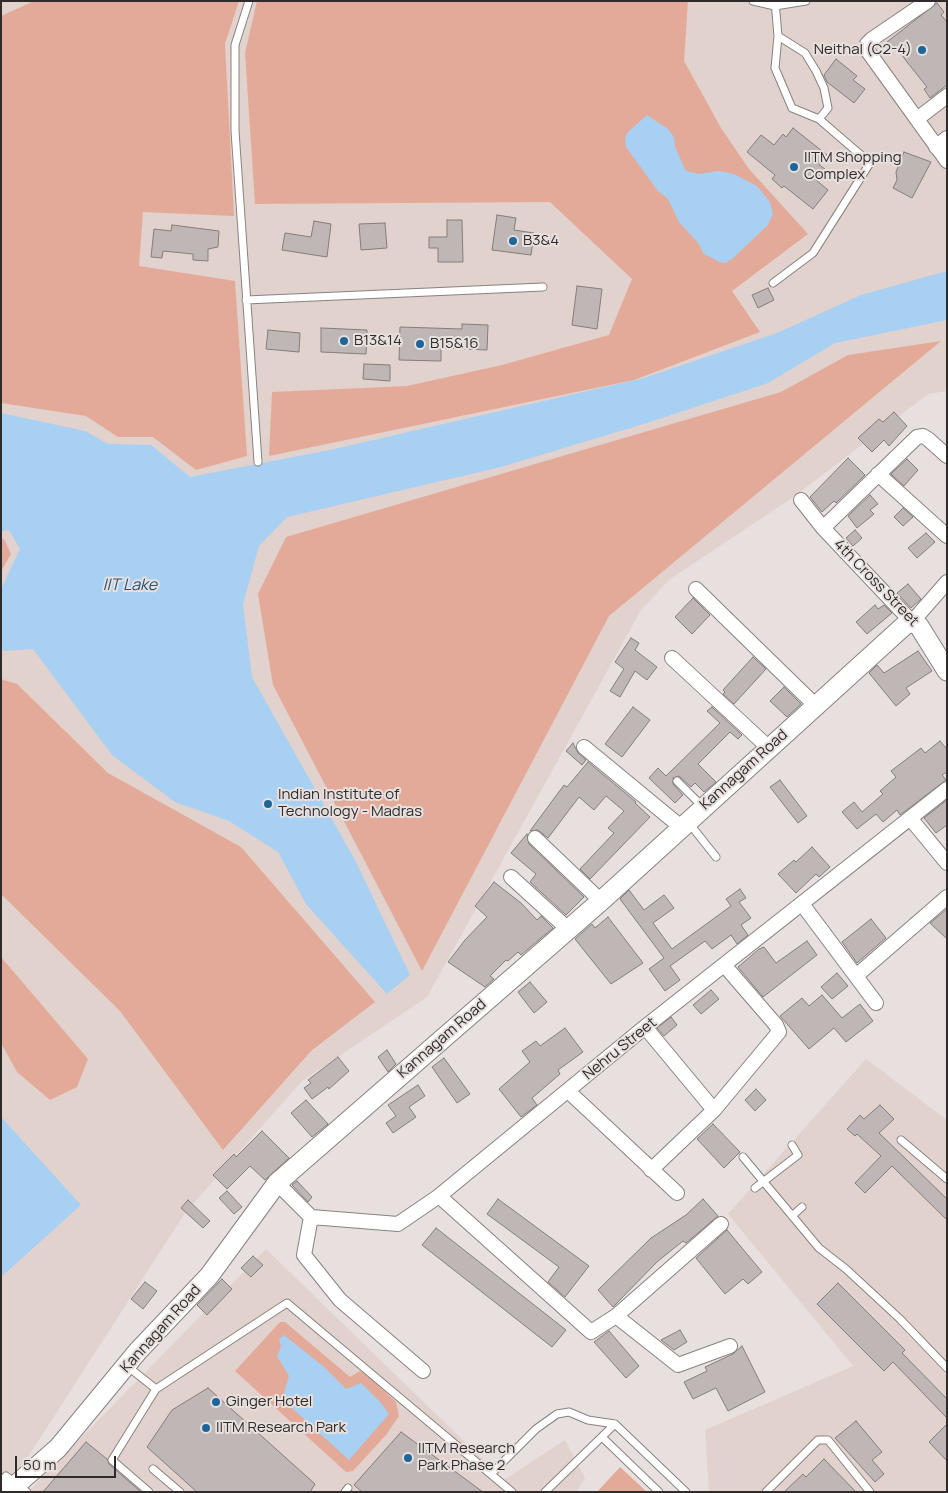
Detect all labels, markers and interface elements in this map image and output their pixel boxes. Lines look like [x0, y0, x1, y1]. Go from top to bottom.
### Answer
place label: Neithal (C2-4) [814, 41, 912, 59]
marker: Neithal (C2-4) [916, 44, 928, 56]
place label: IITM Shopping Complex [804, 149, 902, 184]
marker: IITM Shopping Complex [788, 161, 800, 173]
place label: B3&4 [523, 232, 559, 250]
marker: B3&4 [507, 235, 519, 247]
place label: B13&14 [354, 332, 402, 350]
marker: B13&14 [338, 335, 350, 347]
place label: B15&16 [430, 335, 479, 353]
marker: B15&16 [414, 338, 426, 350]
street label: 4th Cross Street [830, 536, 922, 630]
water label: IIT Lake [103, 576, 157, 596]
street label: Kannagam Road [696, 726, 792, 814]
place label: Indian Institute of Technology - Madras [278, 786, 422, 821]
marker: Indian Institute of Technology - Madras [262, 798, 274, 810]
street label: Kannagam Road [394, 996, 490, 1082]
street label: Nehru Street [580, 1014, 660, 1084]
street label: Kannagam Road [117, 1281, 205, 1377]
place label: Ginger Hotel [226, 1393, 312, 1411]
marker: Ginger Hotel [210, 1396, 222, 1408]
place label: IITM Research Park [216, 1419, 346, 1437]
marker: IITM Research Park [200, 1422, 212, 1434]
place label: IITM Research Park Phase 2 [418, 1440, 515, 1475]
scale bar [18, 1446, 119, 1478]
marker: IITM Research Park Phase 2 [402, 1452, 414, 1464]
text: 50 m [23, 1454, 57, 1475]

